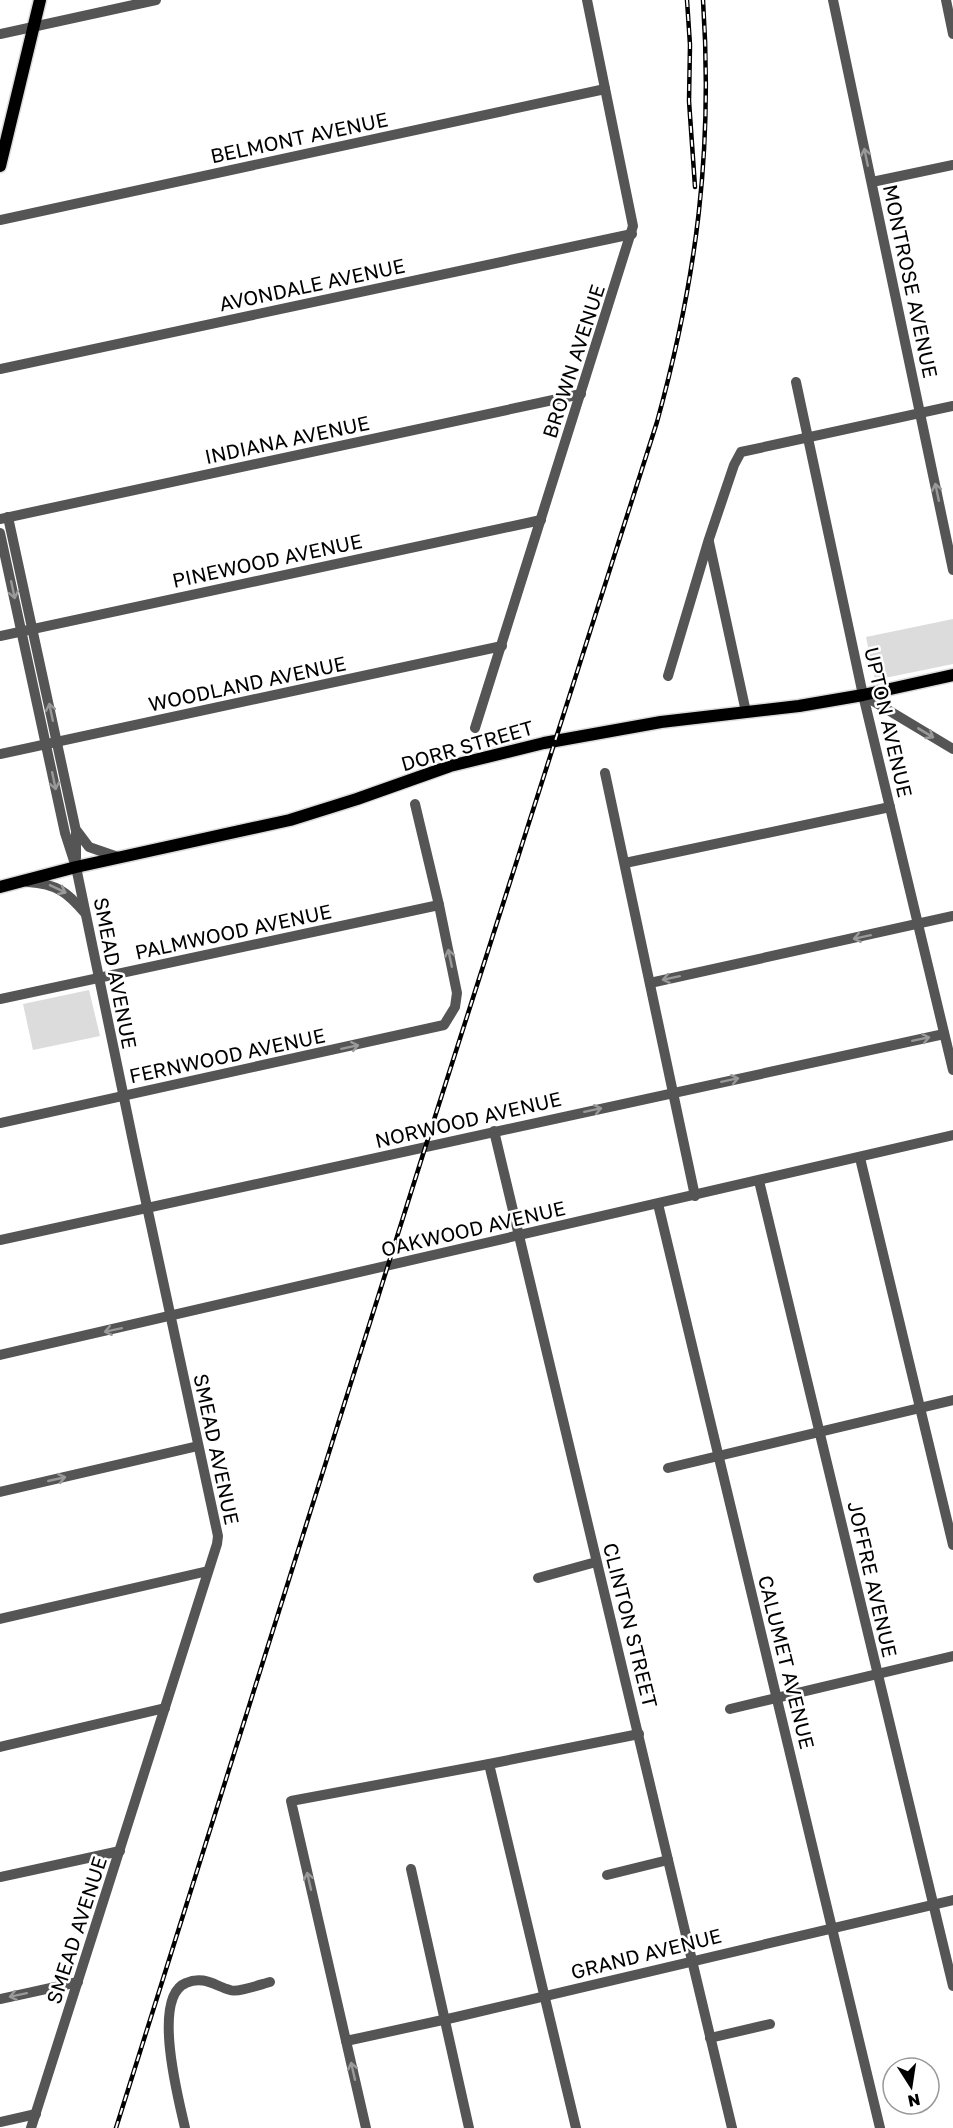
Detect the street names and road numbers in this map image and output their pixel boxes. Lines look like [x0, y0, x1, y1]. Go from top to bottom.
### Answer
street label: BELMONT AVENUE [208, 106, 390, 168]
street label: MONTROSE AVENUE [879, 182, 943, 380]
street label: AVONDALE AVENUE [217, 253, 407, 315]
street label: BROWN AVENUE [537, 281, 609, 441]
street label: INDIANA AVENUE [202, 410, 372, 468]
street label: PINEWOOD AVENUE [170, 528, 364, 592]
street label: UPTON AVENUE [860, 644, 918, 800]
street label: WOODLAND AVENUE [146, 650, 348, 716]
street label: DORR STREET [398, 715, 536, 775]
street label: SMEAD AVENUE [90, 895, 142, 1051]
street label: PALMWOOD AVENUE [133, 898, 333, 964]
street label: FERNWOOD AVENUE [127, 1023, 327, 1087]
street label: NORWOOD AVENUE [373, 1086, 563, 1152]
street label: OAKWOOD AVENUE [378, 1195, 568, 1261]
street label: SMEAD AVENUE [189, 1371, 245, 1527]
street label: JOFFRE AVENUE [843, 1498, 903, 1660]
street label: CLINTON STREET [599, 1540, 663, 1710]
street label: CALUMET AVENUE [754, 1573, 820, 1751]
street label: SMEAD AVENUE [41, 1853, 111, 2007]
street label: GRAND AVENUE [568, 1923, 724, 1983]

